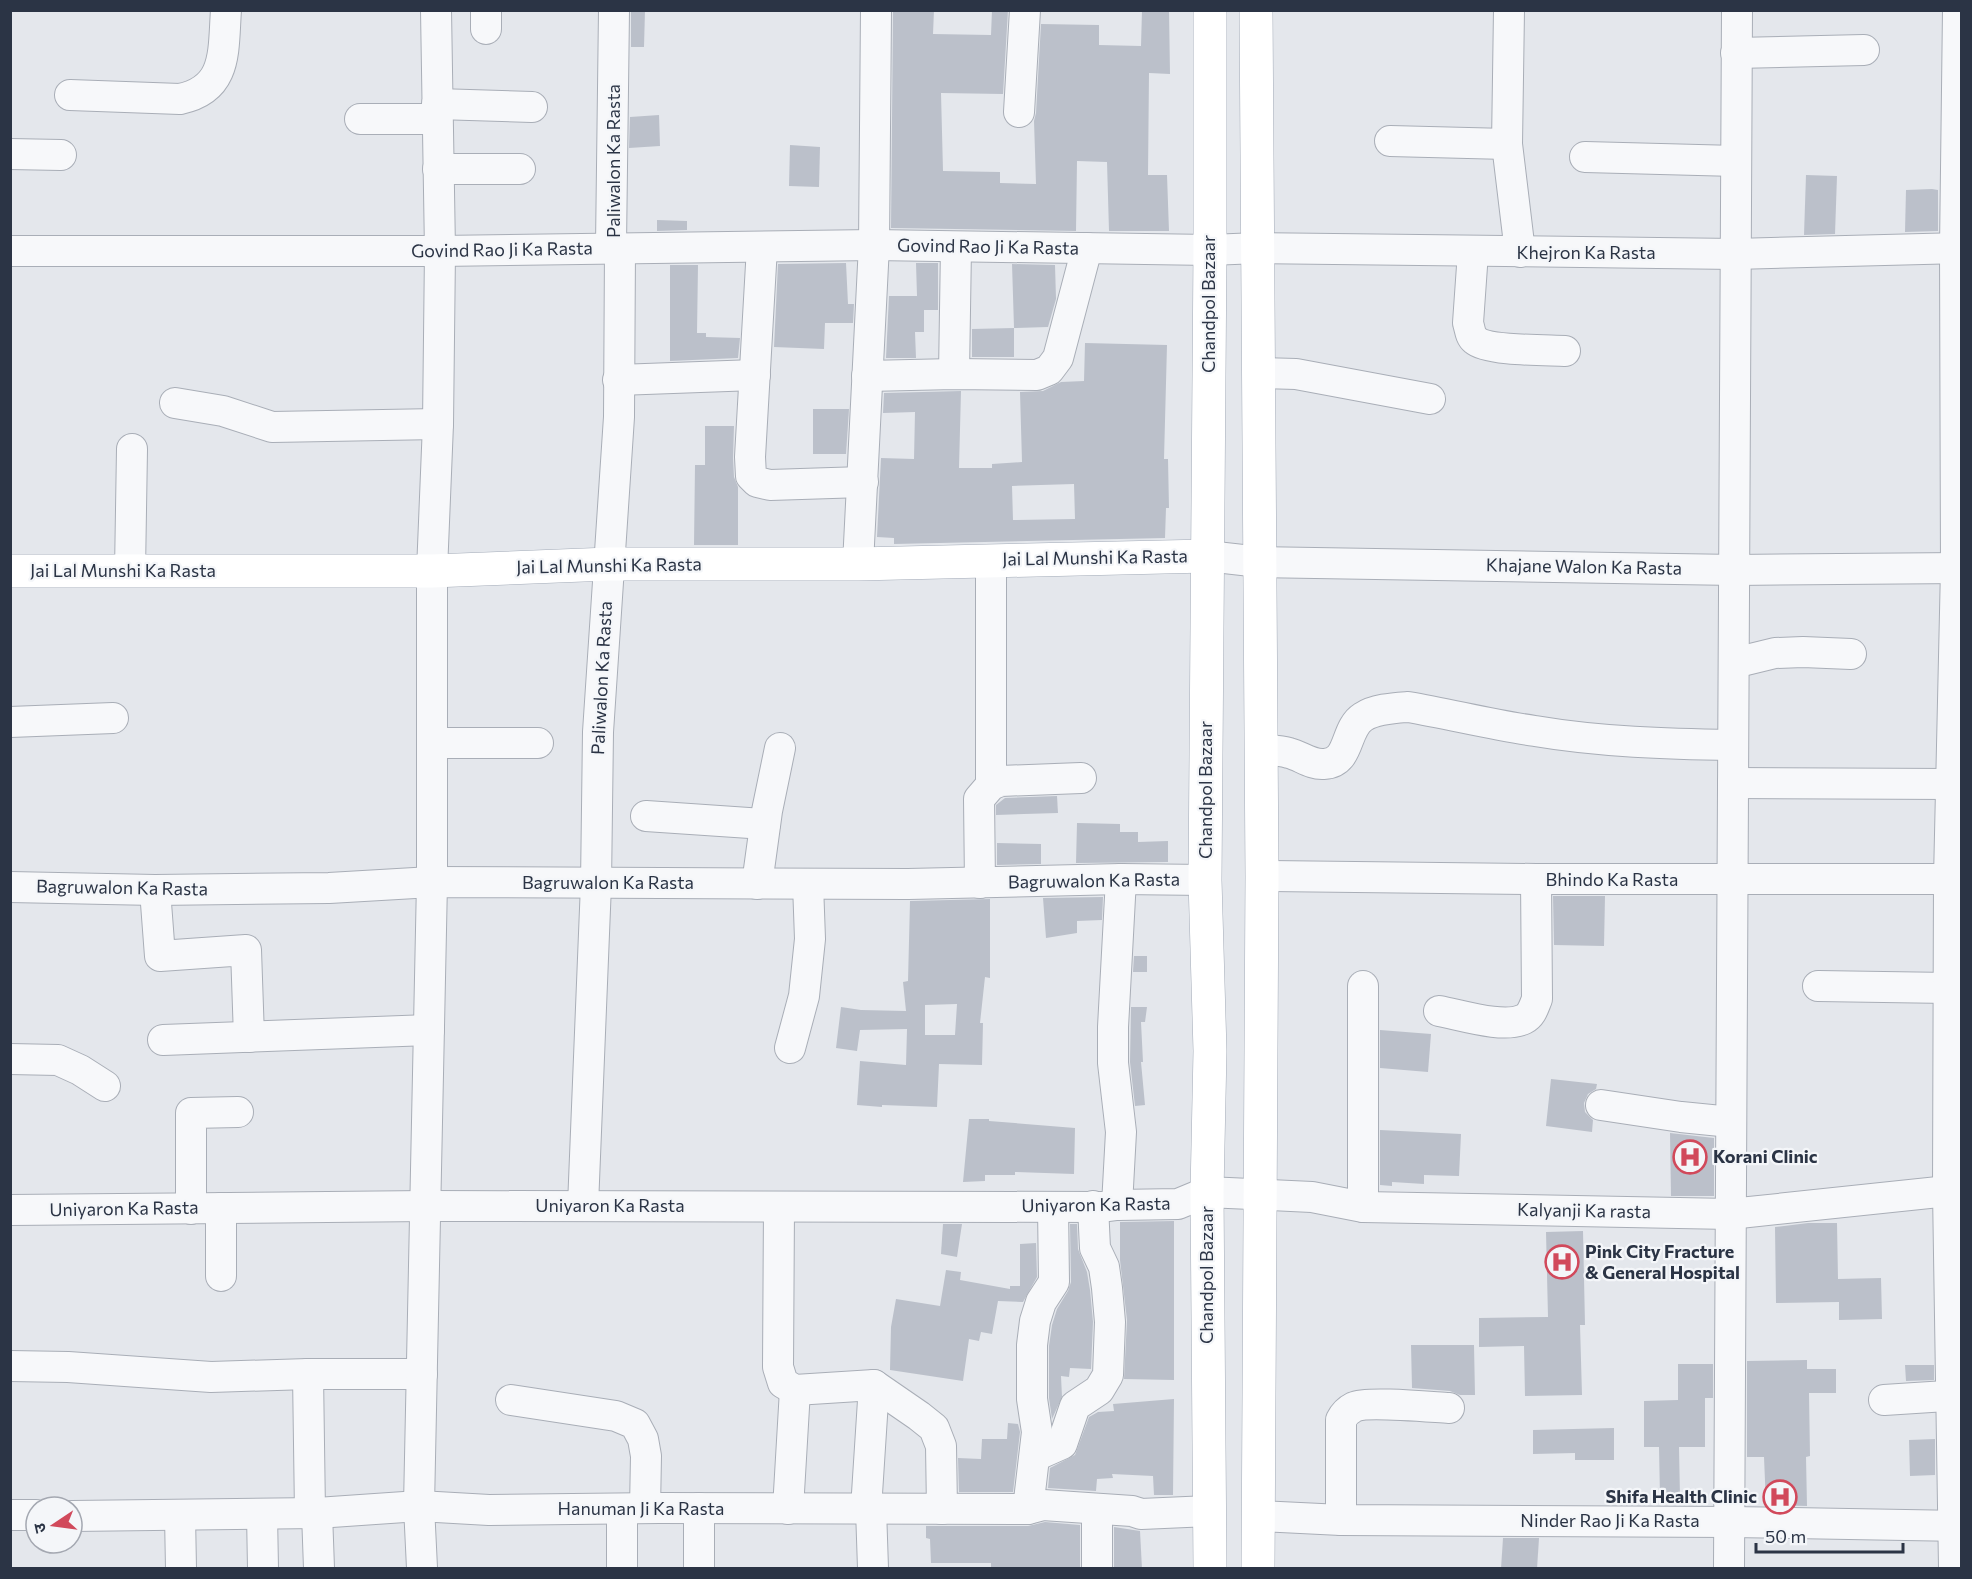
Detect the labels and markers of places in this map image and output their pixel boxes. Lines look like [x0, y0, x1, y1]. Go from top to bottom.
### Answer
hospital icon: Korani Clinic [1672, 1139, 1708, 1175]
place label: Korani Clinic [1713, 1145, 1818, 1167]
place label: Pink City Fracture & General Hospital [1585, 1240, 1740, 1283]
hospital icon: Pink City Fracture & General Hospital [1544, 1244, 1580, 1280]
hospital icon: Shifa Health Clinic [1762, 1479, 1798, 1515]
place label: Shifa Health Clinic [1605, 1485, 1757, 1507]

